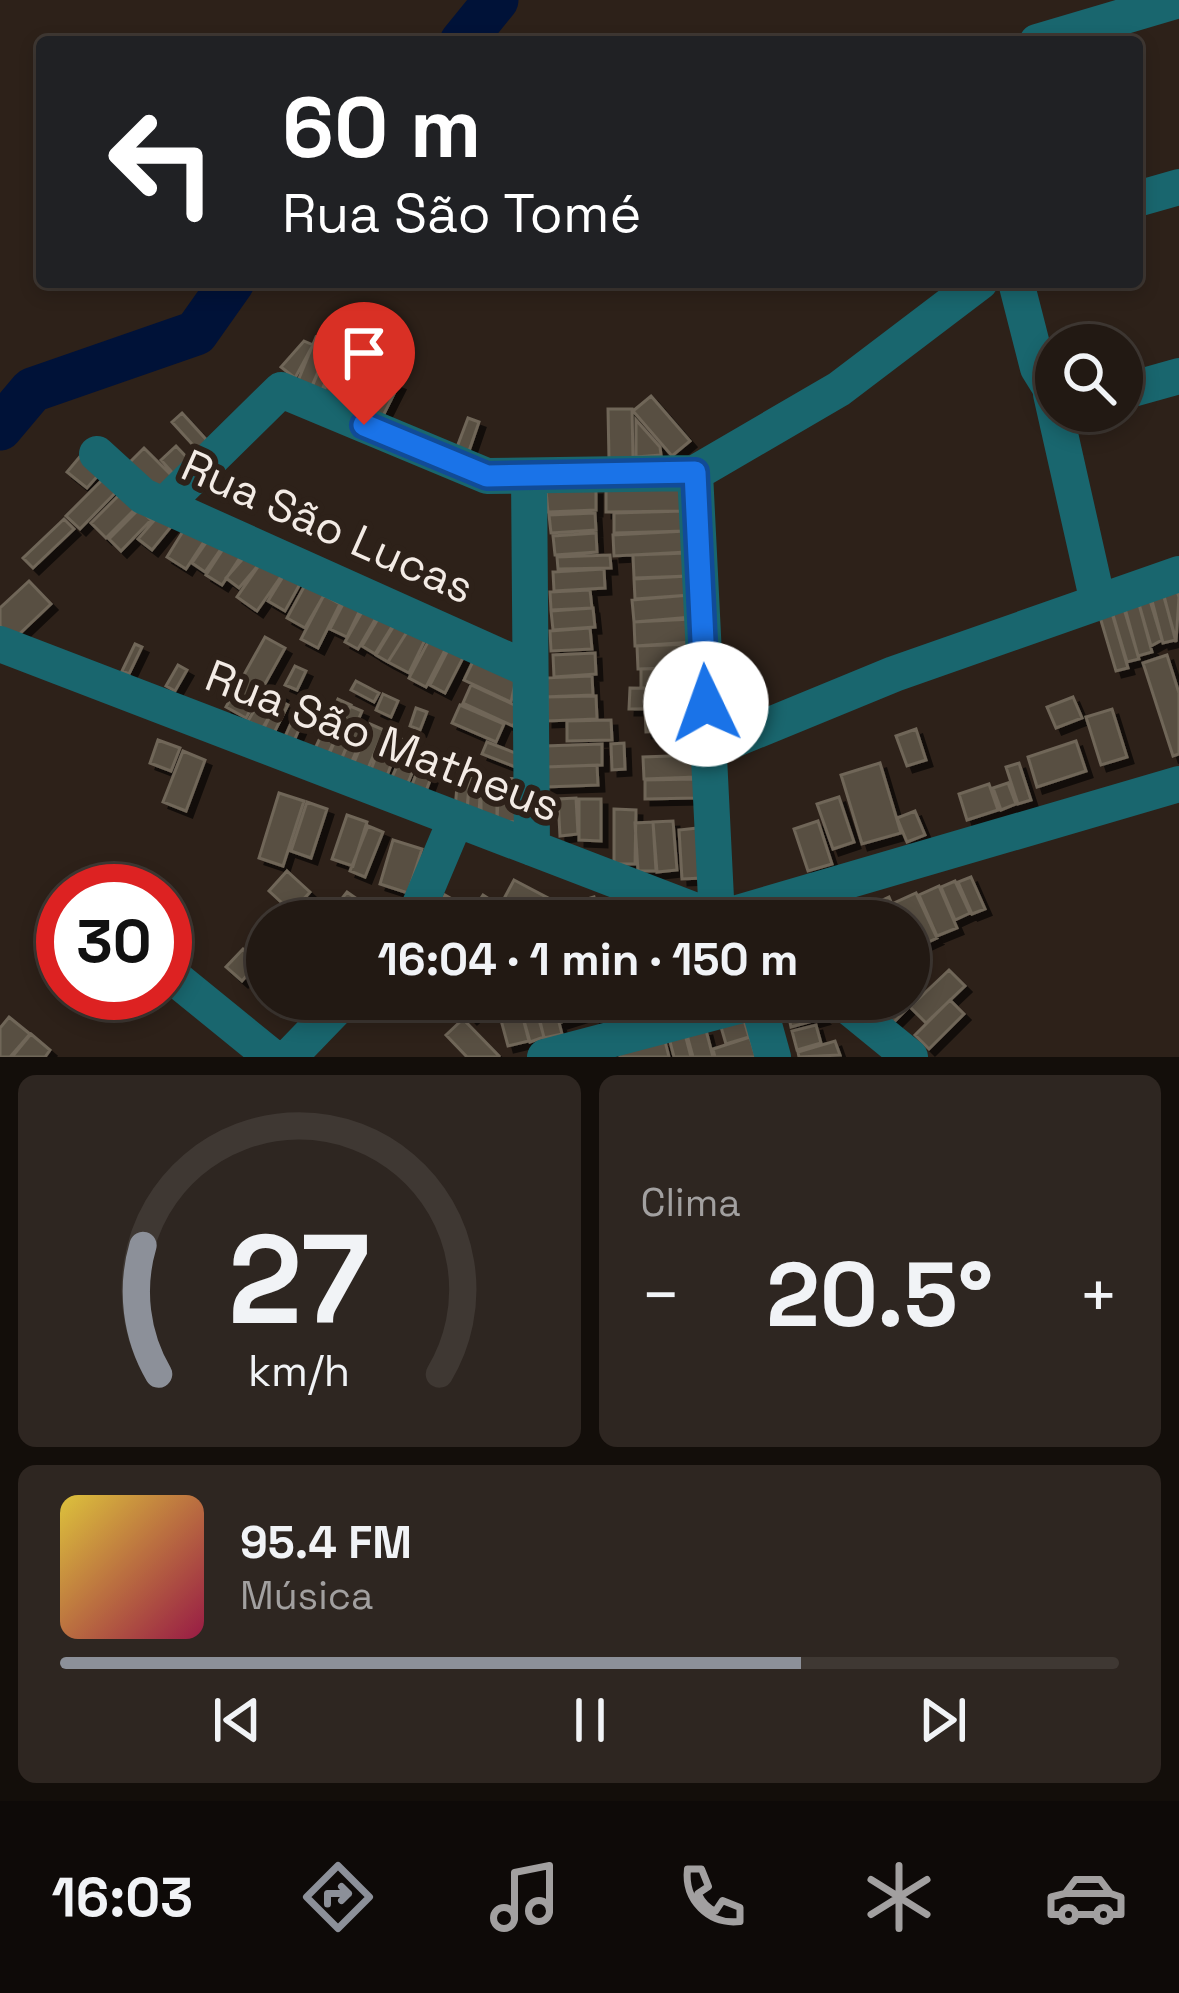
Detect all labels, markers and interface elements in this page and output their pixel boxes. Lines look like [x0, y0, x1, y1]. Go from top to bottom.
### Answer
text: 60 m [282, 74, 481, 182]
icon: left [84, 84, 240, 240]
text: Rua São Tomé [282, 179, 641, 248]
pin [313, 302, 415, 425]
icon: arrive [331, 320, 397, 386]
map controls [1035, 324, 1143, 432]
button: search [1035, 324, 1143, 432]
street label: Rua São Lucas [173, 437, 483, 616]
position arrow [643, 641, 769, 767]
street label: Rua São Matheus [198, 647, 568, 834]
speed limit sign: 30 [36, 864, 192, 1020]
text: 16:04 · 1 min · 150 m [378, 931, 798, 988]
text: Clima [641, 1178, 741, 1227]
text: 27 [228, 1200, 370, 1359]
text: 20.5° [766, 1237, 993, 1352]
text: − [641, 1253, 681, 1337]
text: + [1078, 1253, 1119, 1337]
text: km/h [248, 1344, 350, 1399]
text: 95.4 FM [240, 1514, 412, 1571]
text: Música [240, 1571, 373, 1620]
icon: previous [204, 1687, 270, 1753]
icon: pause [557, 1687, 623, 1753]
icon: next [910, 1687, 976, 1753]
icon: directions [296, 1855, 380, 1939]
icon: music [483, 1855, 567, 1939]
icon: phone [670, 1855, 754, 1939]
icon: climate [857, 1855, 941, 1939]
icon: car [1044, 1855, 1128, 1939]
text: 16:03 [51, 1863, 193, 1932]

